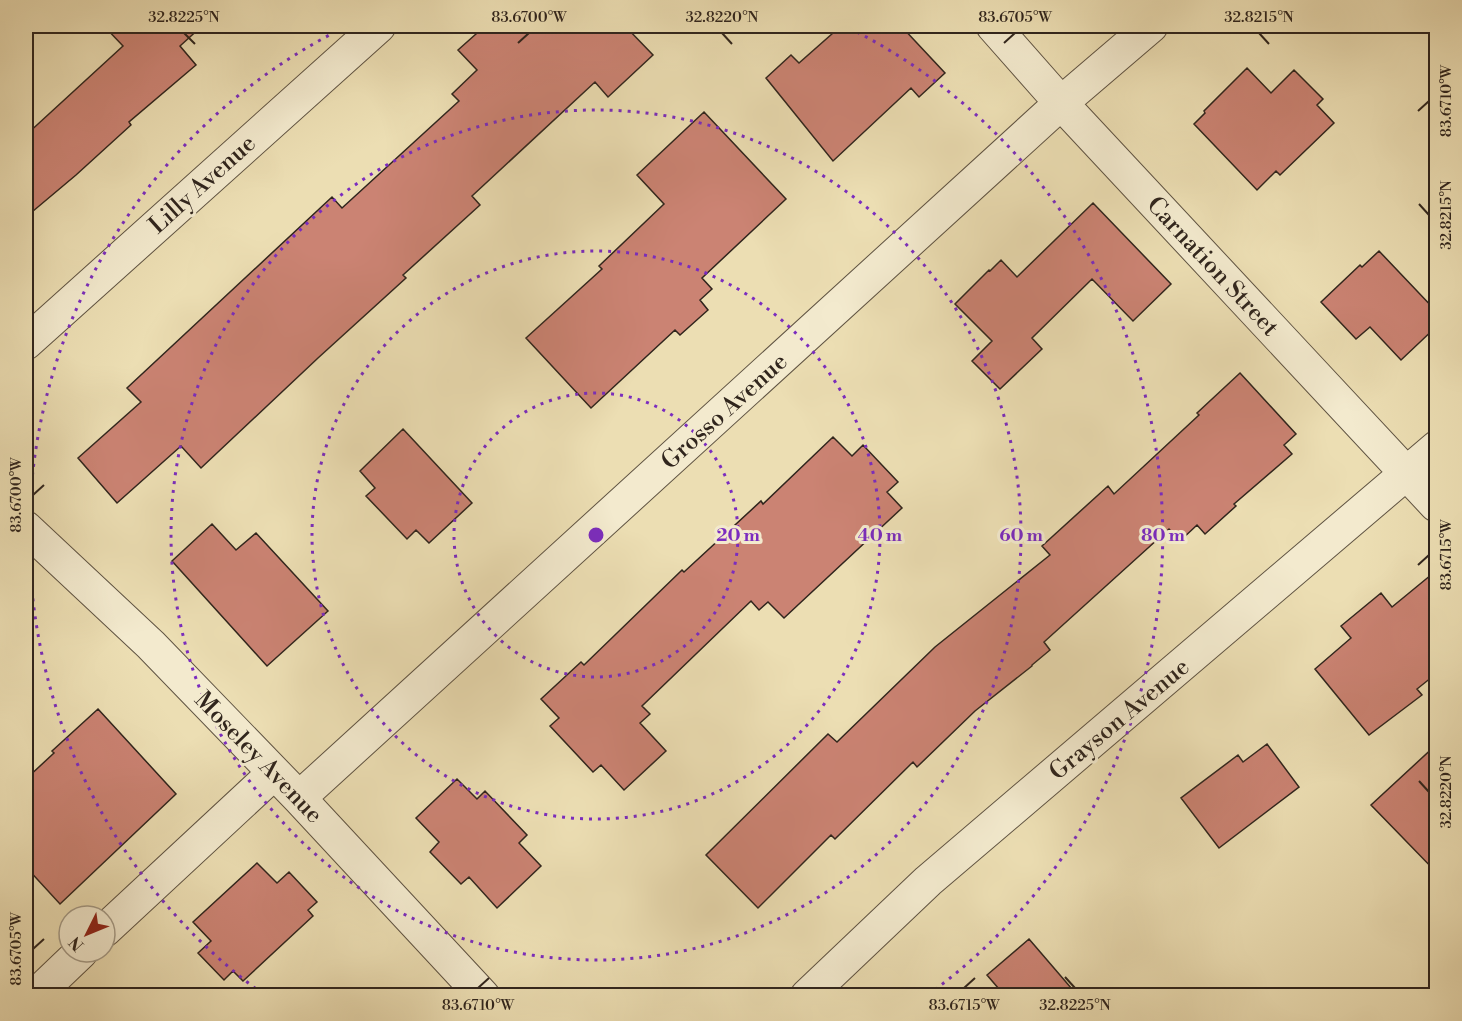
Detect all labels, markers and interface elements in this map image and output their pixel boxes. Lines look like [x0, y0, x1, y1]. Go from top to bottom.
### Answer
text: 32.8225°N [148, 8, 220, 27]
text: 83.6700°W [491, 8, 567, 27]
text: 32.8220°N [685, 8, 759, 27]
text: 83.6705°W [978, 8, 1052, 27]
text: 32.8215°N [1224, 8, 1294, 27]
text: 83.6710°W [1437, 64, 1456, 137]
street label: Lilly Avenue [143, 129, 262, 241]
text: 32.8215°N [1437, 180, 1456, 250]
street label: Carnation Street [1140, 191, 1285, 343]
street label: Grosso Avenue [655, 347, 794, 476]
text: 83.6700°W [7, 457, 26, 533]
text: 83.6715°W [1437, 519, 1456, 591]
text: 20 m [716, 524, 760, 547]
text: 40 m [858, 524, 903, 547]
text: 60 m [999, 524, 1043, 547]
text: 80 m [1141, 524, 1186, 547]
centre of rings [586, 525, 606, 545]
street label: Grayson Avenue [1043, 652, 1196, 787]
street label: Moseley Avenue [188, 685, 329, 830]
text: 32.8220°N [1437, 755, 1456, 829]
north arrow [57, 904, 117, 964]
text: 83.6705°W [7, 912, 26, 986]
text: N [65, 932, 88, 955]
text: 83.6710°W [442, 996, 515, 1015]
text: 83.6715°W [928, 996, 1000, 1015]
text: 32.8225°N [1039, 996, 1111, 1015]

